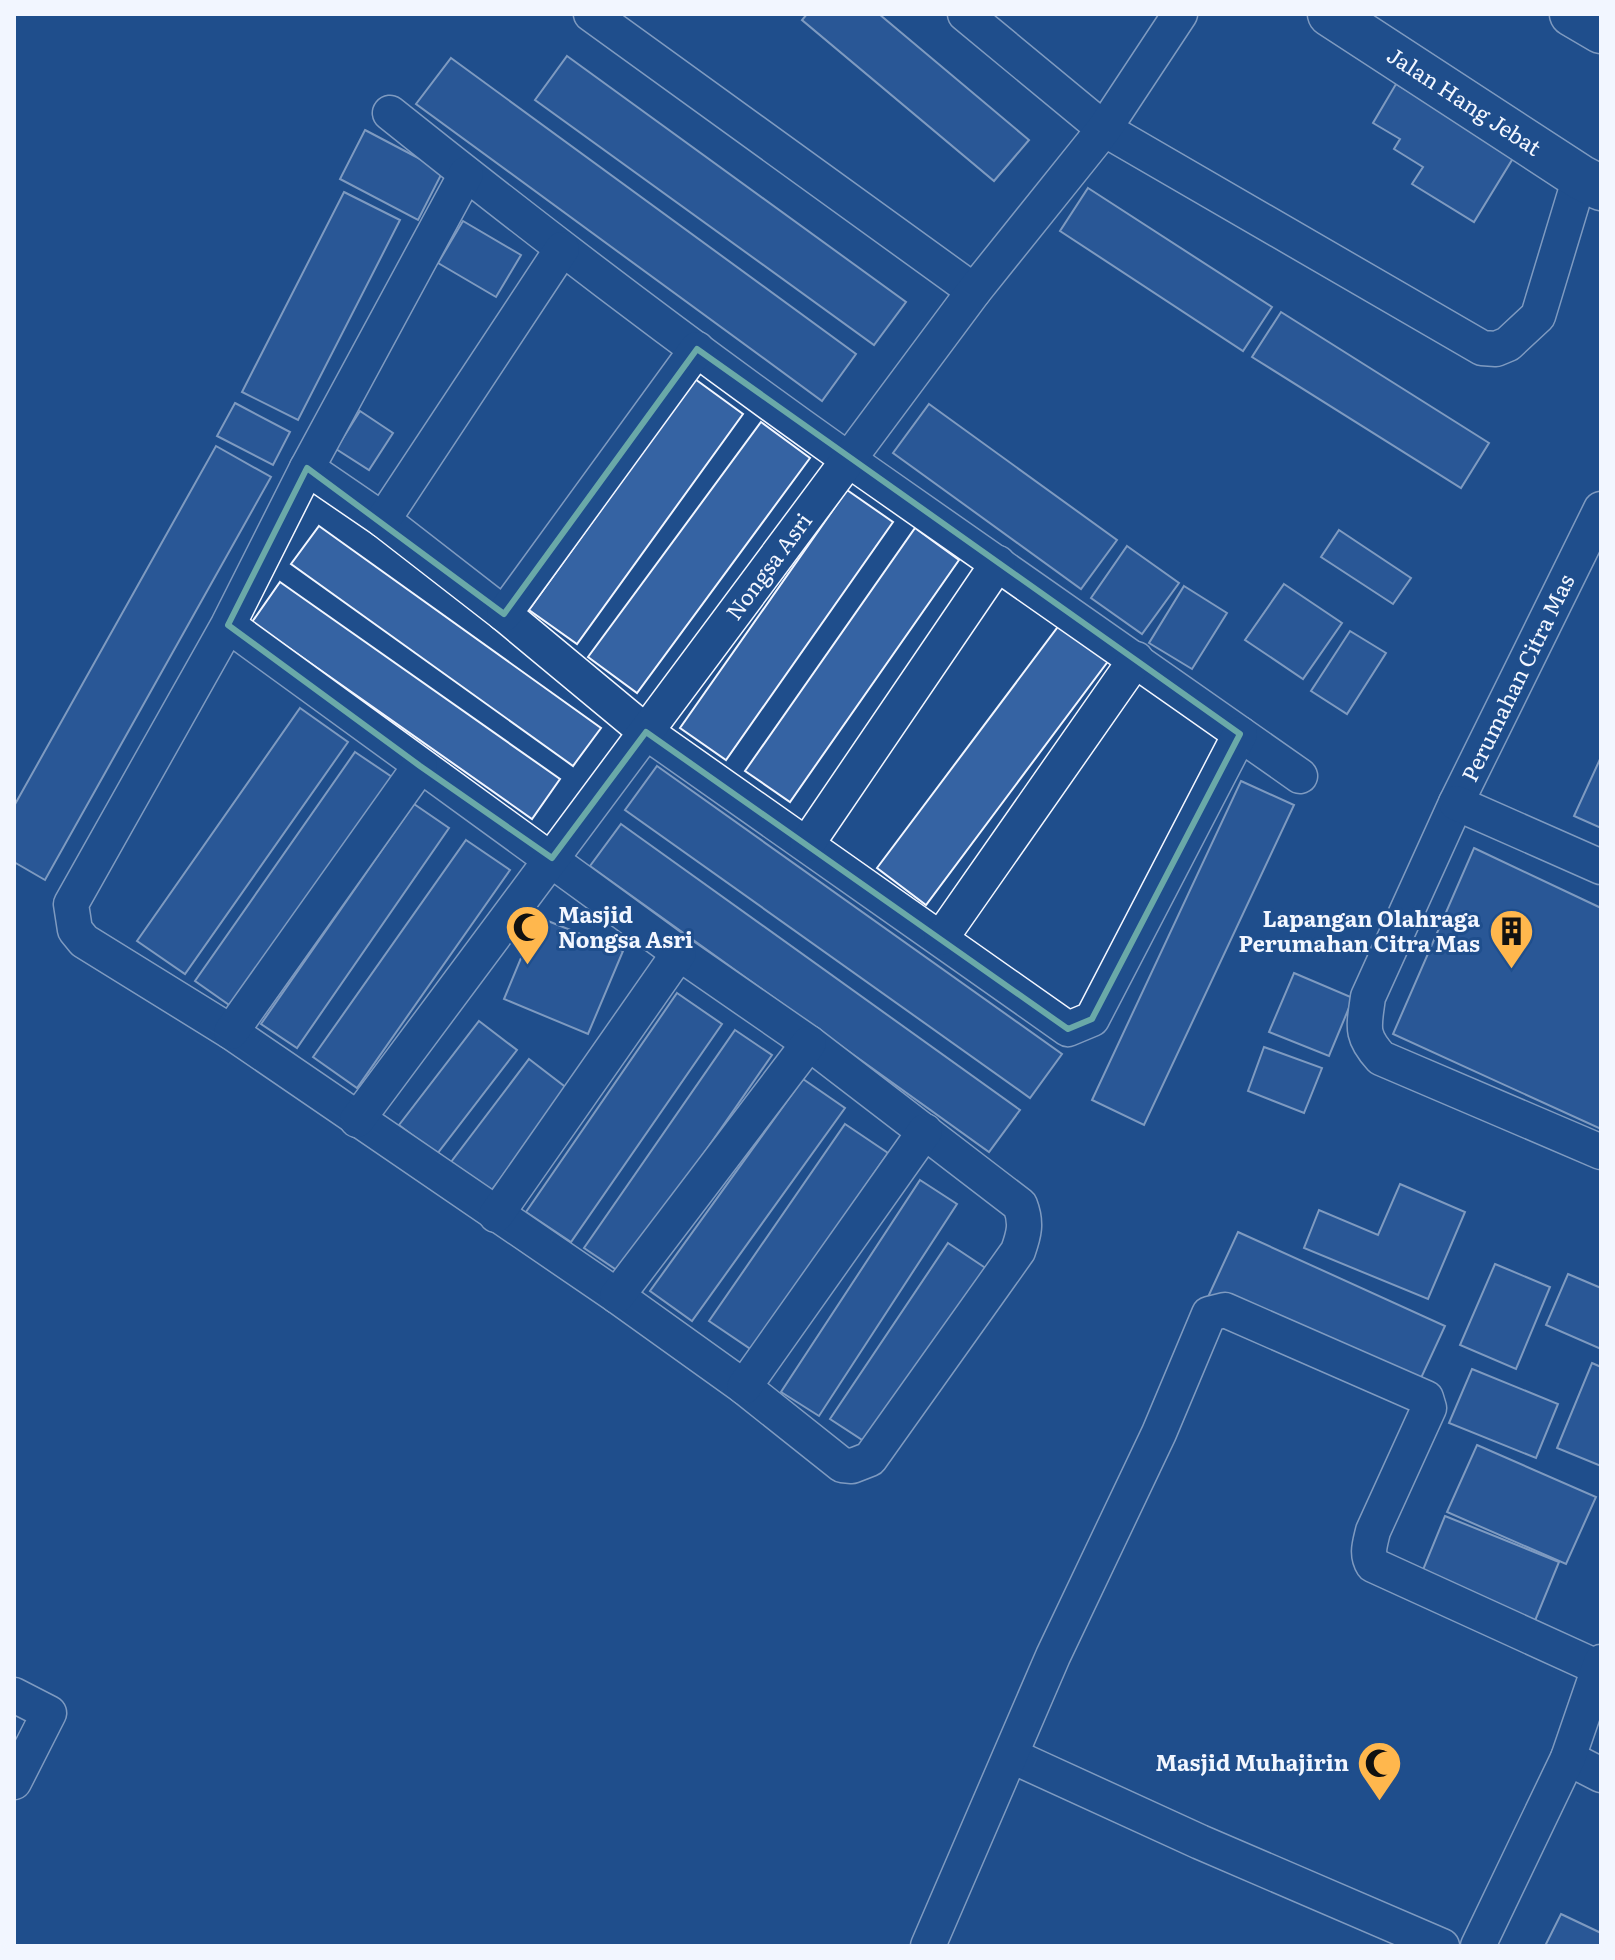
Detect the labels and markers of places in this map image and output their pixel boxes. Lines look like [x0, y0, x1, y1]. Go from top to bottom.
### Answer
place label: Masjid Nongsa Asri [558, 897, 693, 955]
place label: Lapangan Olahraga Perumahan Citra Mas [1238, 901, 1480, 959]
mosque icon: Masjid Nongsa Asri [503, 904, 551, 967]
building icon: Lapangan Olahraga Perumahan Citra Mas [1487, 908, 1535, 971]
mosque icon: Masjid Muhajirin [1356, 1739, 1404, 1802]
place label: Masjid Muhajirin [1156, 1745, 1349, 1778]

